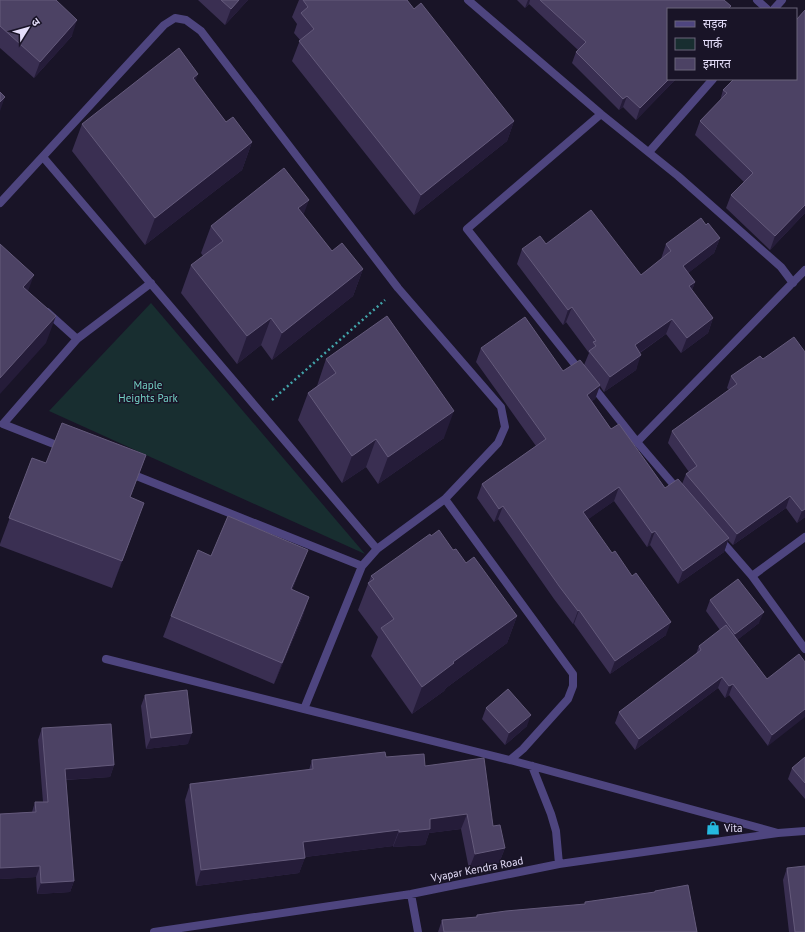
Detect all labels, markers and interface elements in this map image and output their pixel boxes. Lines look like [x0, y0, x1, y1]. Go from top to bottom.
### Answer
north arrow [8, 8, 48, 48]
legend [667, 8, 797, 80]
text: उ [28, 15, 44, 29]
text: सड़क [703, 16, 728, 31]
text: पार्क [703, 36, 723, 51]
text: इमारत [703, 56, 732, 71]
park label: Maple Heights Park [118, 378, 178, 405]
shop icon: Vita [705, 820, 721, 836]
place label: Vita [723, 821, 742, 835]
street label: Vyapar Kendra Road [429, 853, 524, 885]

